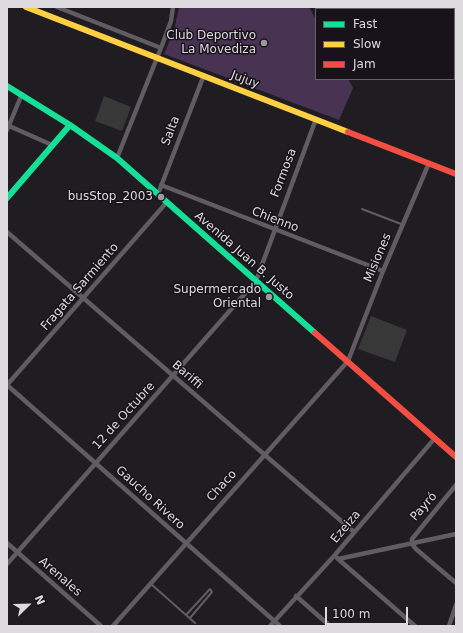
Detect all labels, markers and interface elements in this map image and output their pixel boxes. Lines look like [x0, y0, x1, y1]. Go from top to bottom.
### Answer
legend [315, 8, 455, 80]
text: Fast [353, 17, 377, 31]
place label: Club Deportivo La Movediza [166, 29, 256, 57]
text: Slow [353, 37, 381, 51]
marker: Club Deportivo La Movediza [259, 38, 269, 48]
text: Jam [353, 57, 376, 71]
street label: Jujuy [229, 68, 261, 92]
street label: Salta [159, 114, 183, 148]
street label: Formosa [268, 147, 300, 199]
place label: busStop_2003 [68, 190, 153, 204]
marker: busStop_2003 [156, 192, 166, 202]
street label: Chienno [249, 204, 301, 236]
street label: Avenida Juan B. Justo [191, 209, 297, 303]
street label: Misiones [361, 231, 395, 285]
street label: Fragata Sarmiento [38, 240, 122, 334]
place label: Supermercado Oriental [173, 283, 261, 311]
marker: Supermercado Oriental [264, 292, 274, 302]
street label: Bariffi [169, 358, 205, 392]
street label: 12 de Octubre [90, 379, 158, 453]
street label: Gaucho Rivero [113, 463, 187, 533]
street label: Chaco [204, 467, 240, 505]
street label: Payró [408, 490, 440, 524]
street label: Ezeiza [328, 508, 364, 546]
street label: Arenales [36, 554, 84, 600]
north arrow [8, 585, 48, 625]
text: N [32, 593, 47, 607]
scale bar [327, 599, 410, 625]
text: 100 m [332, 607, 370, 621]

